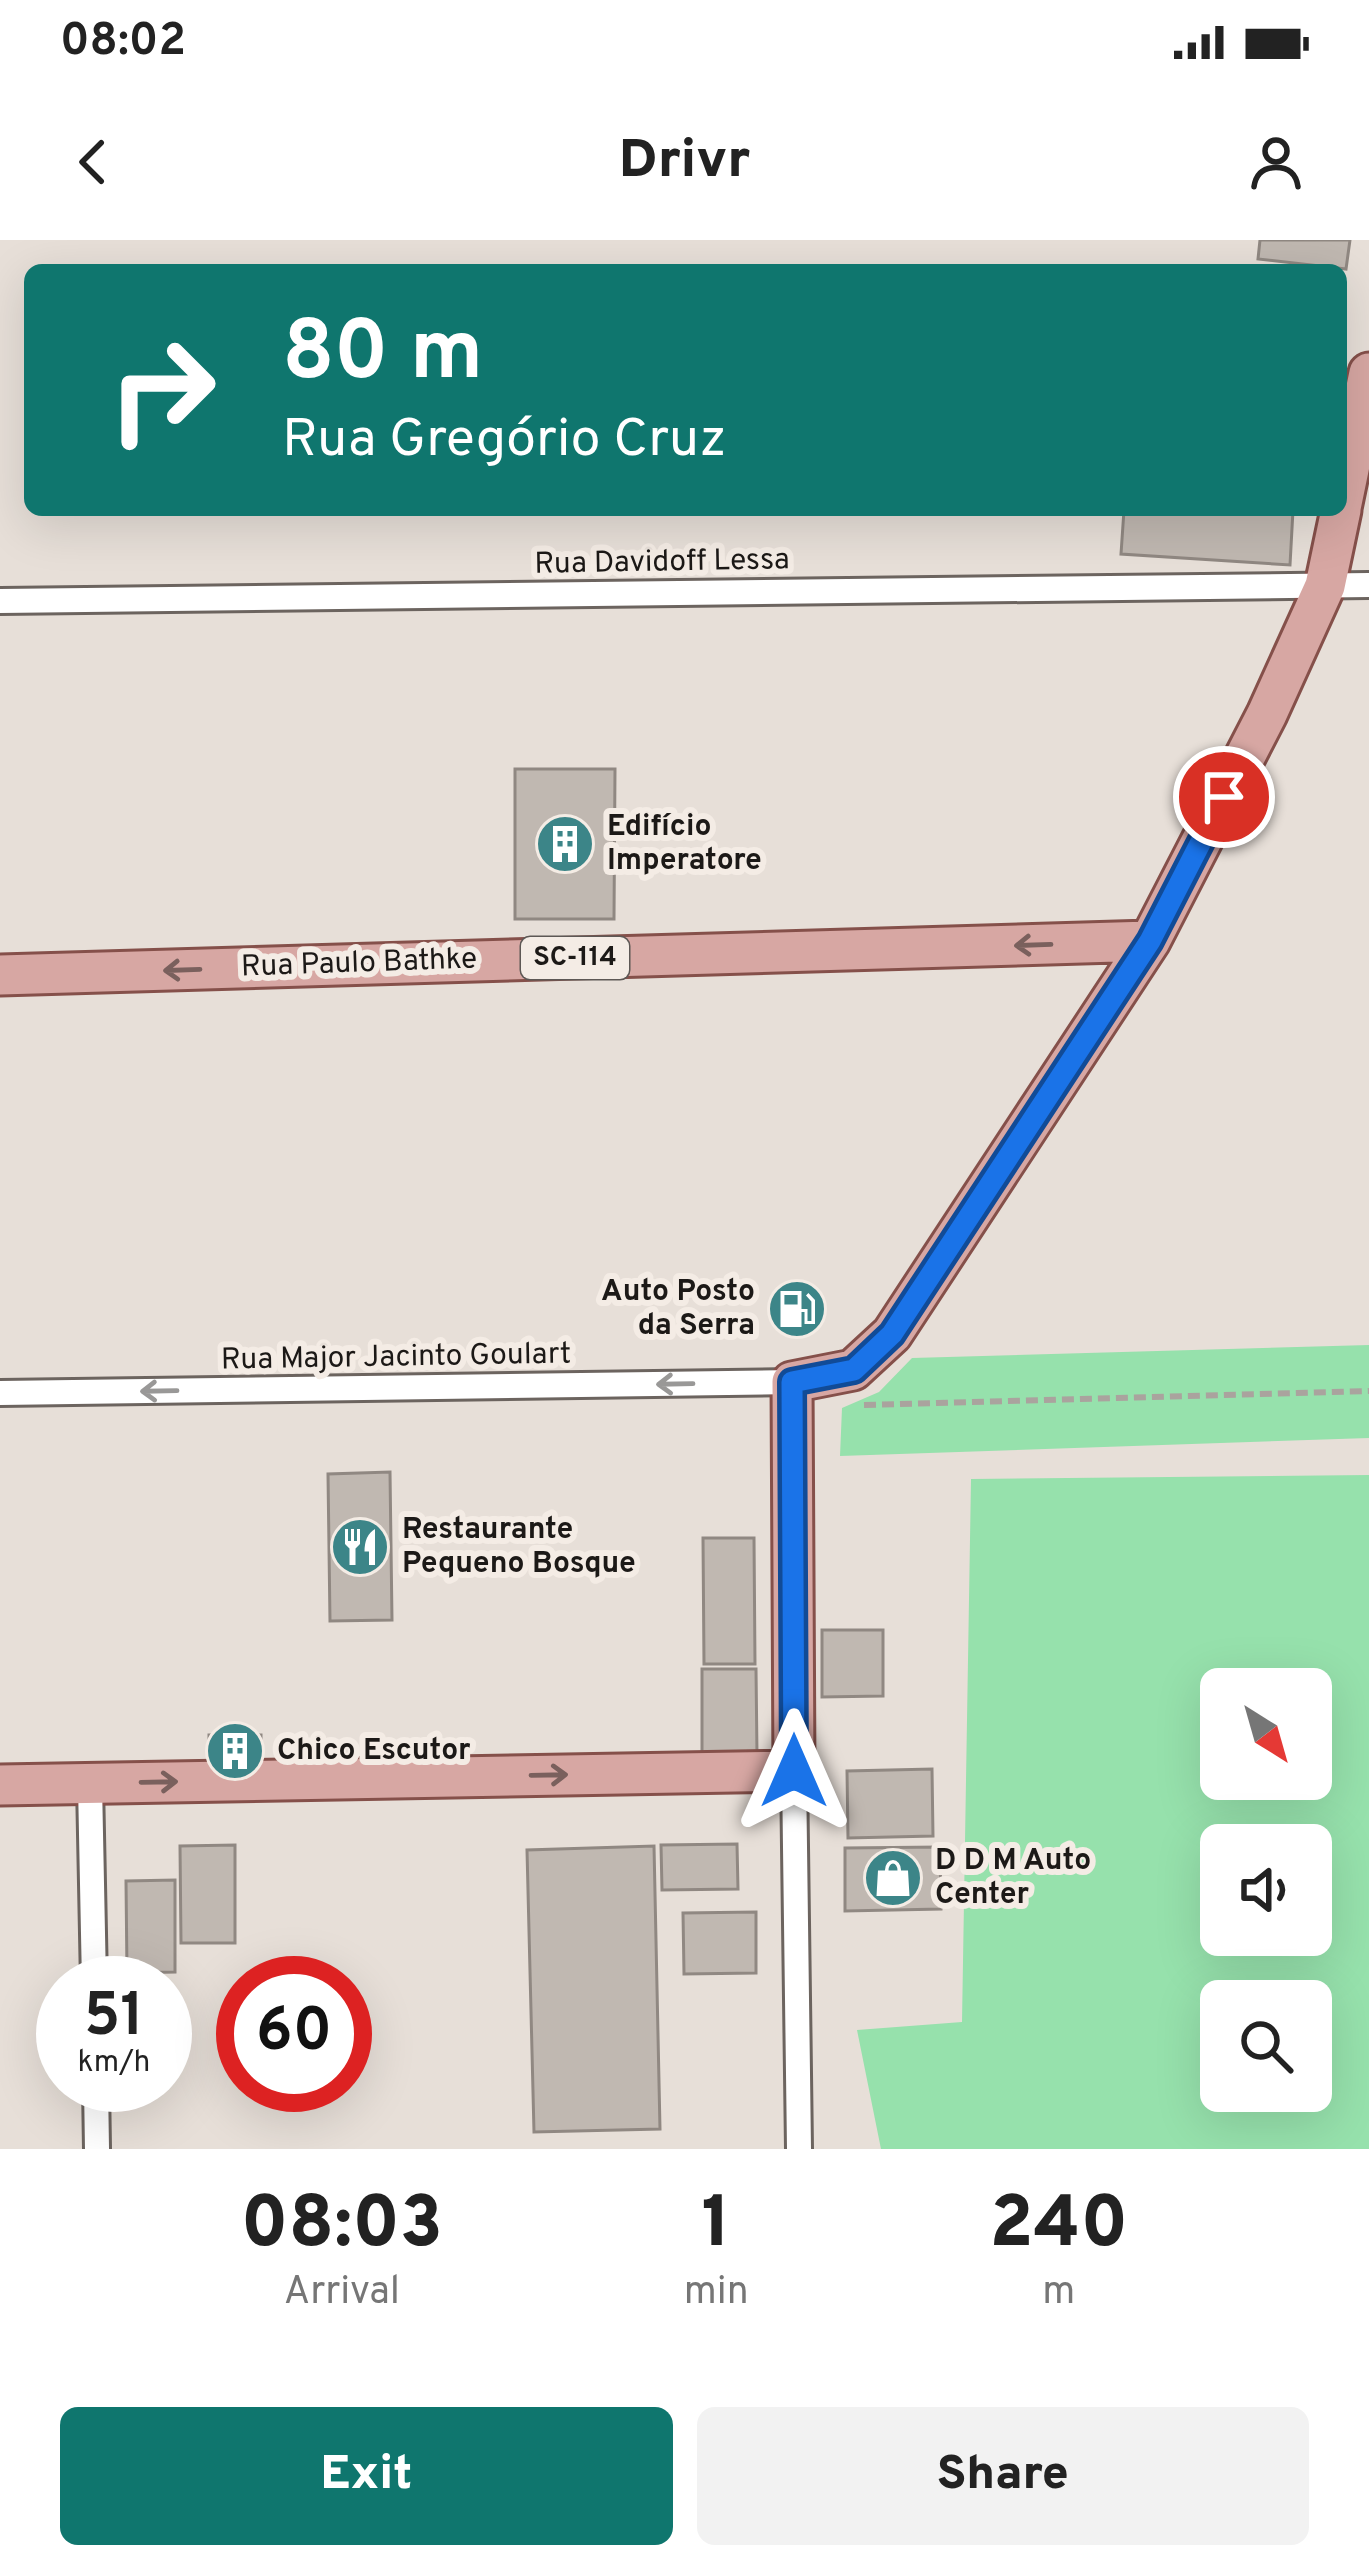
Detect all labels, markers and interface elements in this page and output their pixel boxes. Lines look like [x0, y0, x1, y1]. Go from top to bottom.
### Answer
text: 08:02 [60, 14, 186, 71]
text: Drivr [619, 128, 750, 197]
icon: back [60, 129, 126, 195]
icon: person [1243, 129, 1309, 195]
text: 80 m [282, 303, 483, 409]
icon: right [84, 312, 240, 468]
text: Rua Gregório Cruz [282, 407, 726, 476]
street label: Rua Davidoff Lessa [534, 542, 790, 584]
pin [1173, 746, 1275, 848]
icon: arrive [1191, 764, 1257, 830]
place label: Edifício Imperatore [607, 809, 762, 880]
building icon: Edifício Imperatore [534, 813, 596, 875]
one-way arrow [1014, 933, 1053, 956]
road number: SC-114 [521, 937, 629, 979]
street label: Rua Paulo Bathke [240, 941, 478, 987]
one-way arrow [163, 958, 202, 981]
place label: Auto Posto da Serra [601, 1274, 755, 1345]
fuel station icon: Auto Posto da Serra [766, 1278, 828, 1340]
street label: Rua Major Jacinto Goulart [220, 1336, 572, 1380]
one-way arrow [656, 1372, 695, 1395]
one-way arrow [140, 1380, 179, 1402]
place label: Restaurante Pequeno Bosque [402, 1512, 636, 1583]
restaurant icon: Restaurante Pequeno Bosque [329, 1516, 391, 1578]
north arrow [1200, 1668, 1332, 1800]
map controls [1200, 1668, 1332, 2112]
position arrow [731, 1708, 857, 1834]
building icon: Chico Escutor [204, 1720, 266, 1782]
place label: Chico Escutor [277, 1733, 471, 1770]
one-way arrow [529, 1764, 568, 1787]
one-way arrow [139, 1771, 178, 1794]
button: sound [1200, 1824, 1332, 1956]
place label: D D M Auto Center [935, 1843, 1091, 1914]
shop icon: D D M Auto Center [862, 1847, 924, 1909]
speed limit sign: 60 [216, 1956, 372, 2112]
button: search [1200, 1980, 1332, 2112]
text: 51 [84, 1981, 144, 2057]
text: km/h [78, 2045, 150, 2082]
text: 08:03 [241, 2181, 443, 2273]
text: 1 [701, 2181, 731, 2273]
text: 240 [989, 2181, 1128, 2273]
text: Arrival [284, 2269, 400, 2318]
text: min [684, 2269, 749, 2318]
text: m [1042, 2269, 1075, 2318]
button: Exit [60, 2407, 673, 2545]
button: Share [697, 2407, 1309, 2545]

